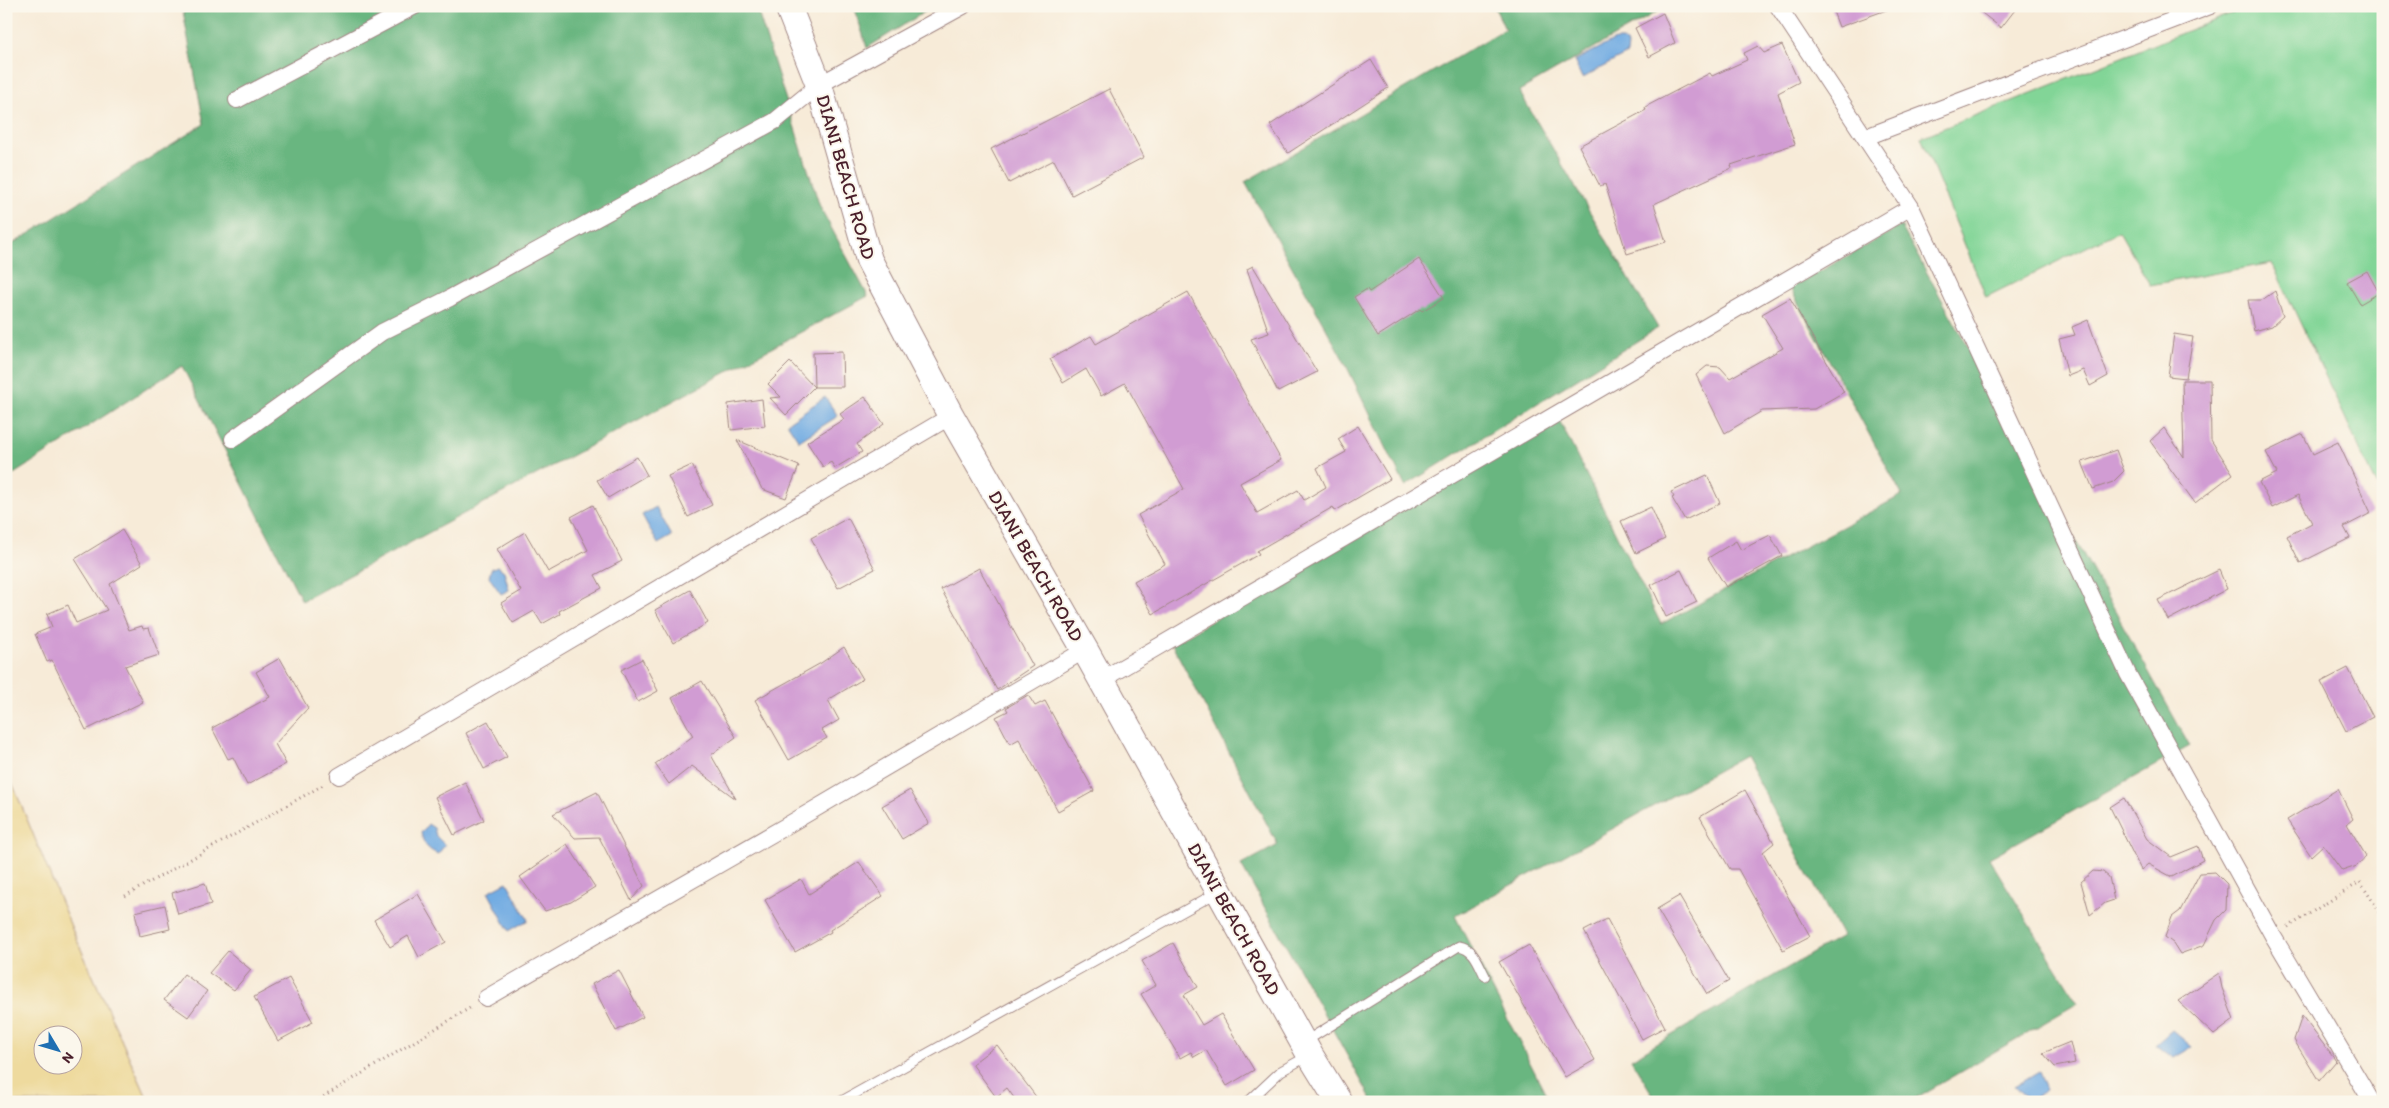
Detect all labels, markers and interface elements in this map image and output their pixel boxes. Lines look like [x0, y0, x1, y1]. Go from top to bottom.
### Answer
street label: DIANI BEACH ROAD [811, 92, 881, 262]
street label: DIANI BEACH ROAD [983, 486, 1089, 646]
street label: DIANI BEACH ROAD [1183, 839, 1285, 999]
north arrow [32, 1026, 82, 1076]
text: N [58, 1049, 77, 1067]

